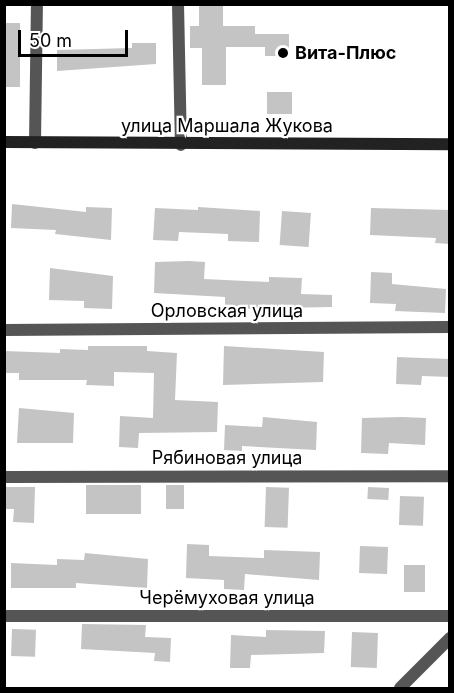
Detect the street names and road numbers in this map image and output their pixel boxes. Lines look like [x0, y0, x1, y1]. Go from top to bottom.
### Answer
street label: улица Маршала Жукова [121, 115, 333, 137]
street label: Орловская улица [151, 300, 303, 322]
street label: Рябиновая улица [152, 447, 302, 469]
street label: Черёмуховая улица [139, 587, 315, 609]

